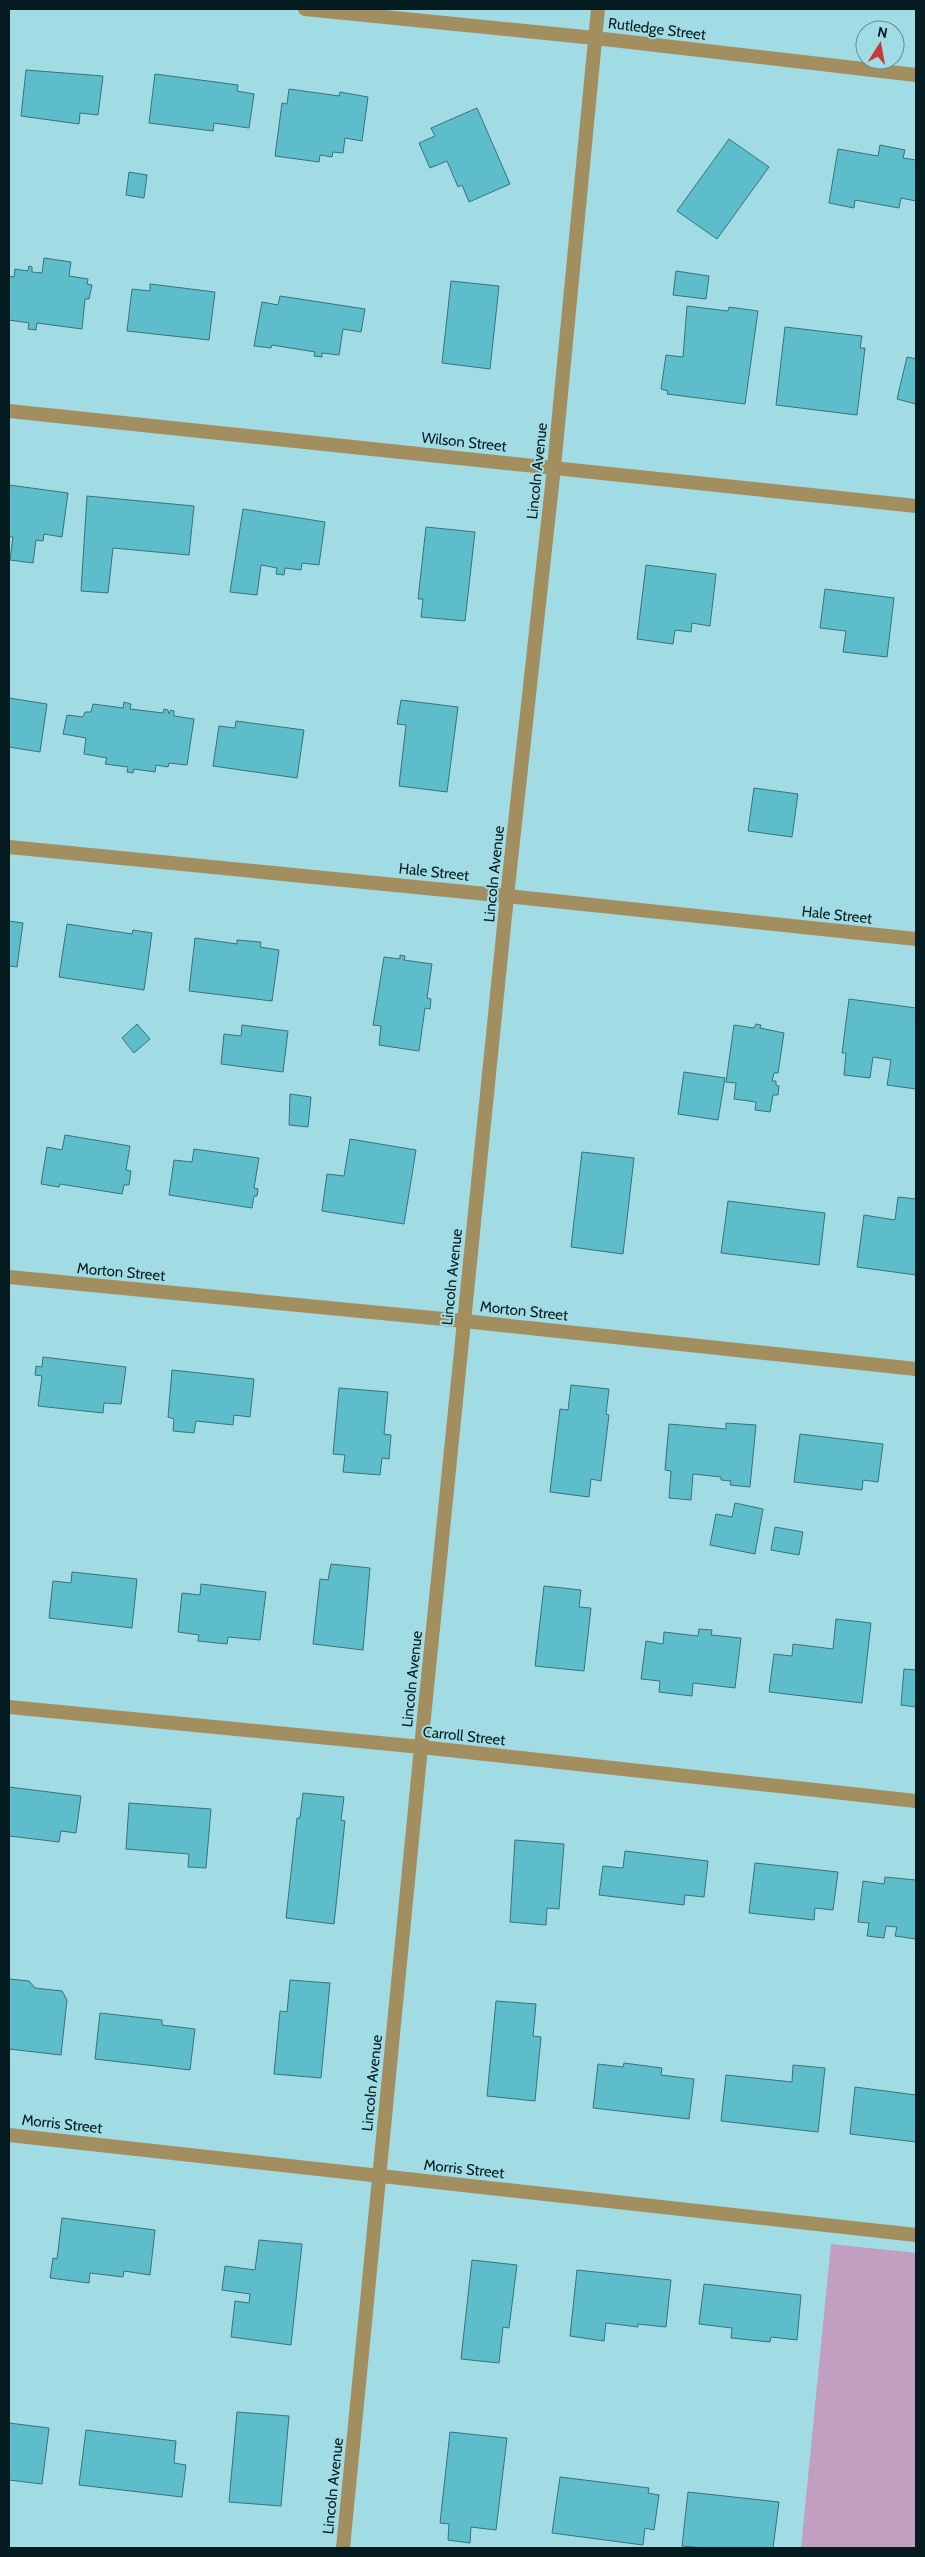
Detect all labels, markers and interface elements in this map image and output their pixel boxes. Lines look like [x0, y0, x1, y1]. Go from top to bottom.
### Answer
street label: Rutledge Street [607, 14, 707, 44]
north arrow [855, 20, 905, 70]
text: N [876, 22, 889, 42]
street label: Lincoln Avenue [523, 422, 551, 520]
street label: Wilson Street [420, 429, 508, 455]
street label: Lincoln Avenue [480, 825, 508, 923]
street label: Hale Street [398, 859, 470, 885]
street label: Hale Street [801, 902, 873, 928]
street label: Lincoln Avenue [438, 1228, 466, 1326]
street label: Morton Street [76, 1259, 166, 1285]
street label: Morton Street [479, 1297, 569, 1325]
street label: Lincoln Avenue [398, 1630, 426, 1728]
street label: Carroll Street [422, 1723, 506, 1749]
street label: Lincoln Avenue [358, 2034, 386, 2132]
street label: Morris Street [21, 2111, 103, 2137]
street label: Morris Street [423, 2156, 505, 2182]
street label: Lincoln Avenue [319, 2437, 347, 2535]

